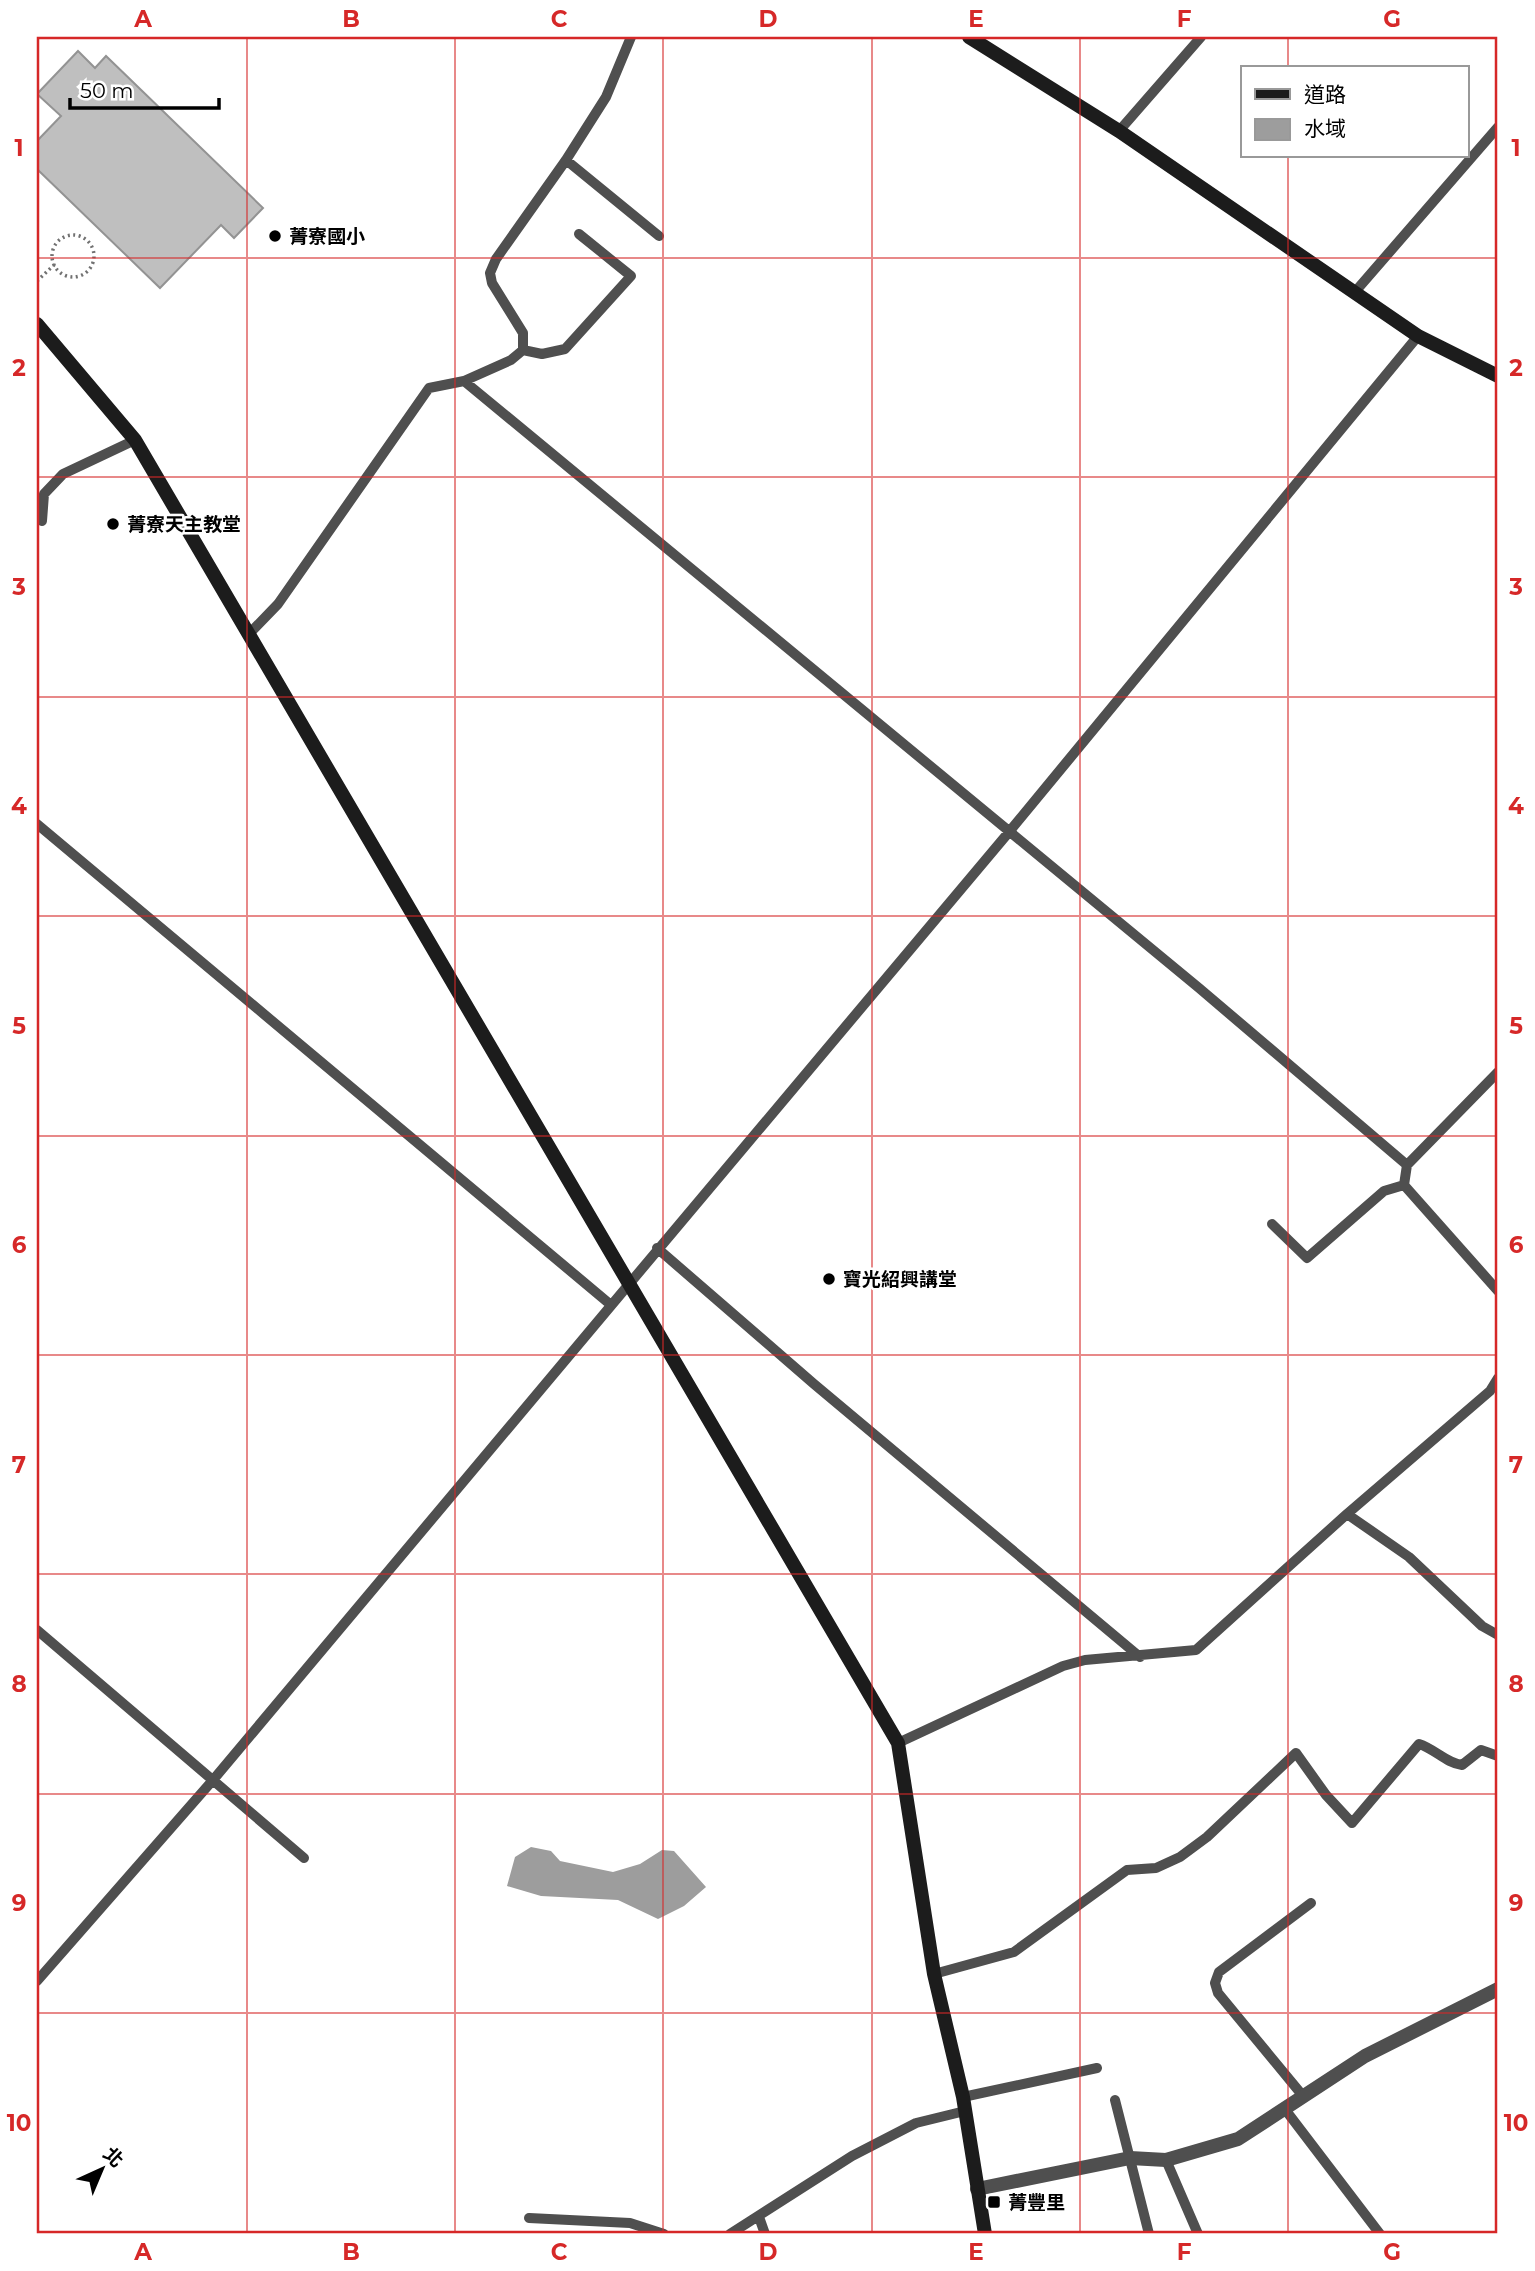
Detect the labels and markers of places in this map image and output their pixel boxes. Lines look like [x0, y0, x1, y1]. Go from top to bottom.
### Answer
place label: 菁寮國小 [289, 225, 365, 248]
marker: 菁寮國小 [267, 228, 283, 244]
place label: 菁寮天主教堂 [127, 513, 241, 536]
marker: 菁寮天主教堂 [105, 516, 121, 532]
place label: 寶光紹興講堂 [843, 1268, 957, 1291]
marker: 寶光紹興講堂 [821, 1271, 837, 1287]
place label: 菁豐里 [1008, 2191, 1065, 2214]
marker: 菁豐里 [986, 2194, 1002, 2210]

